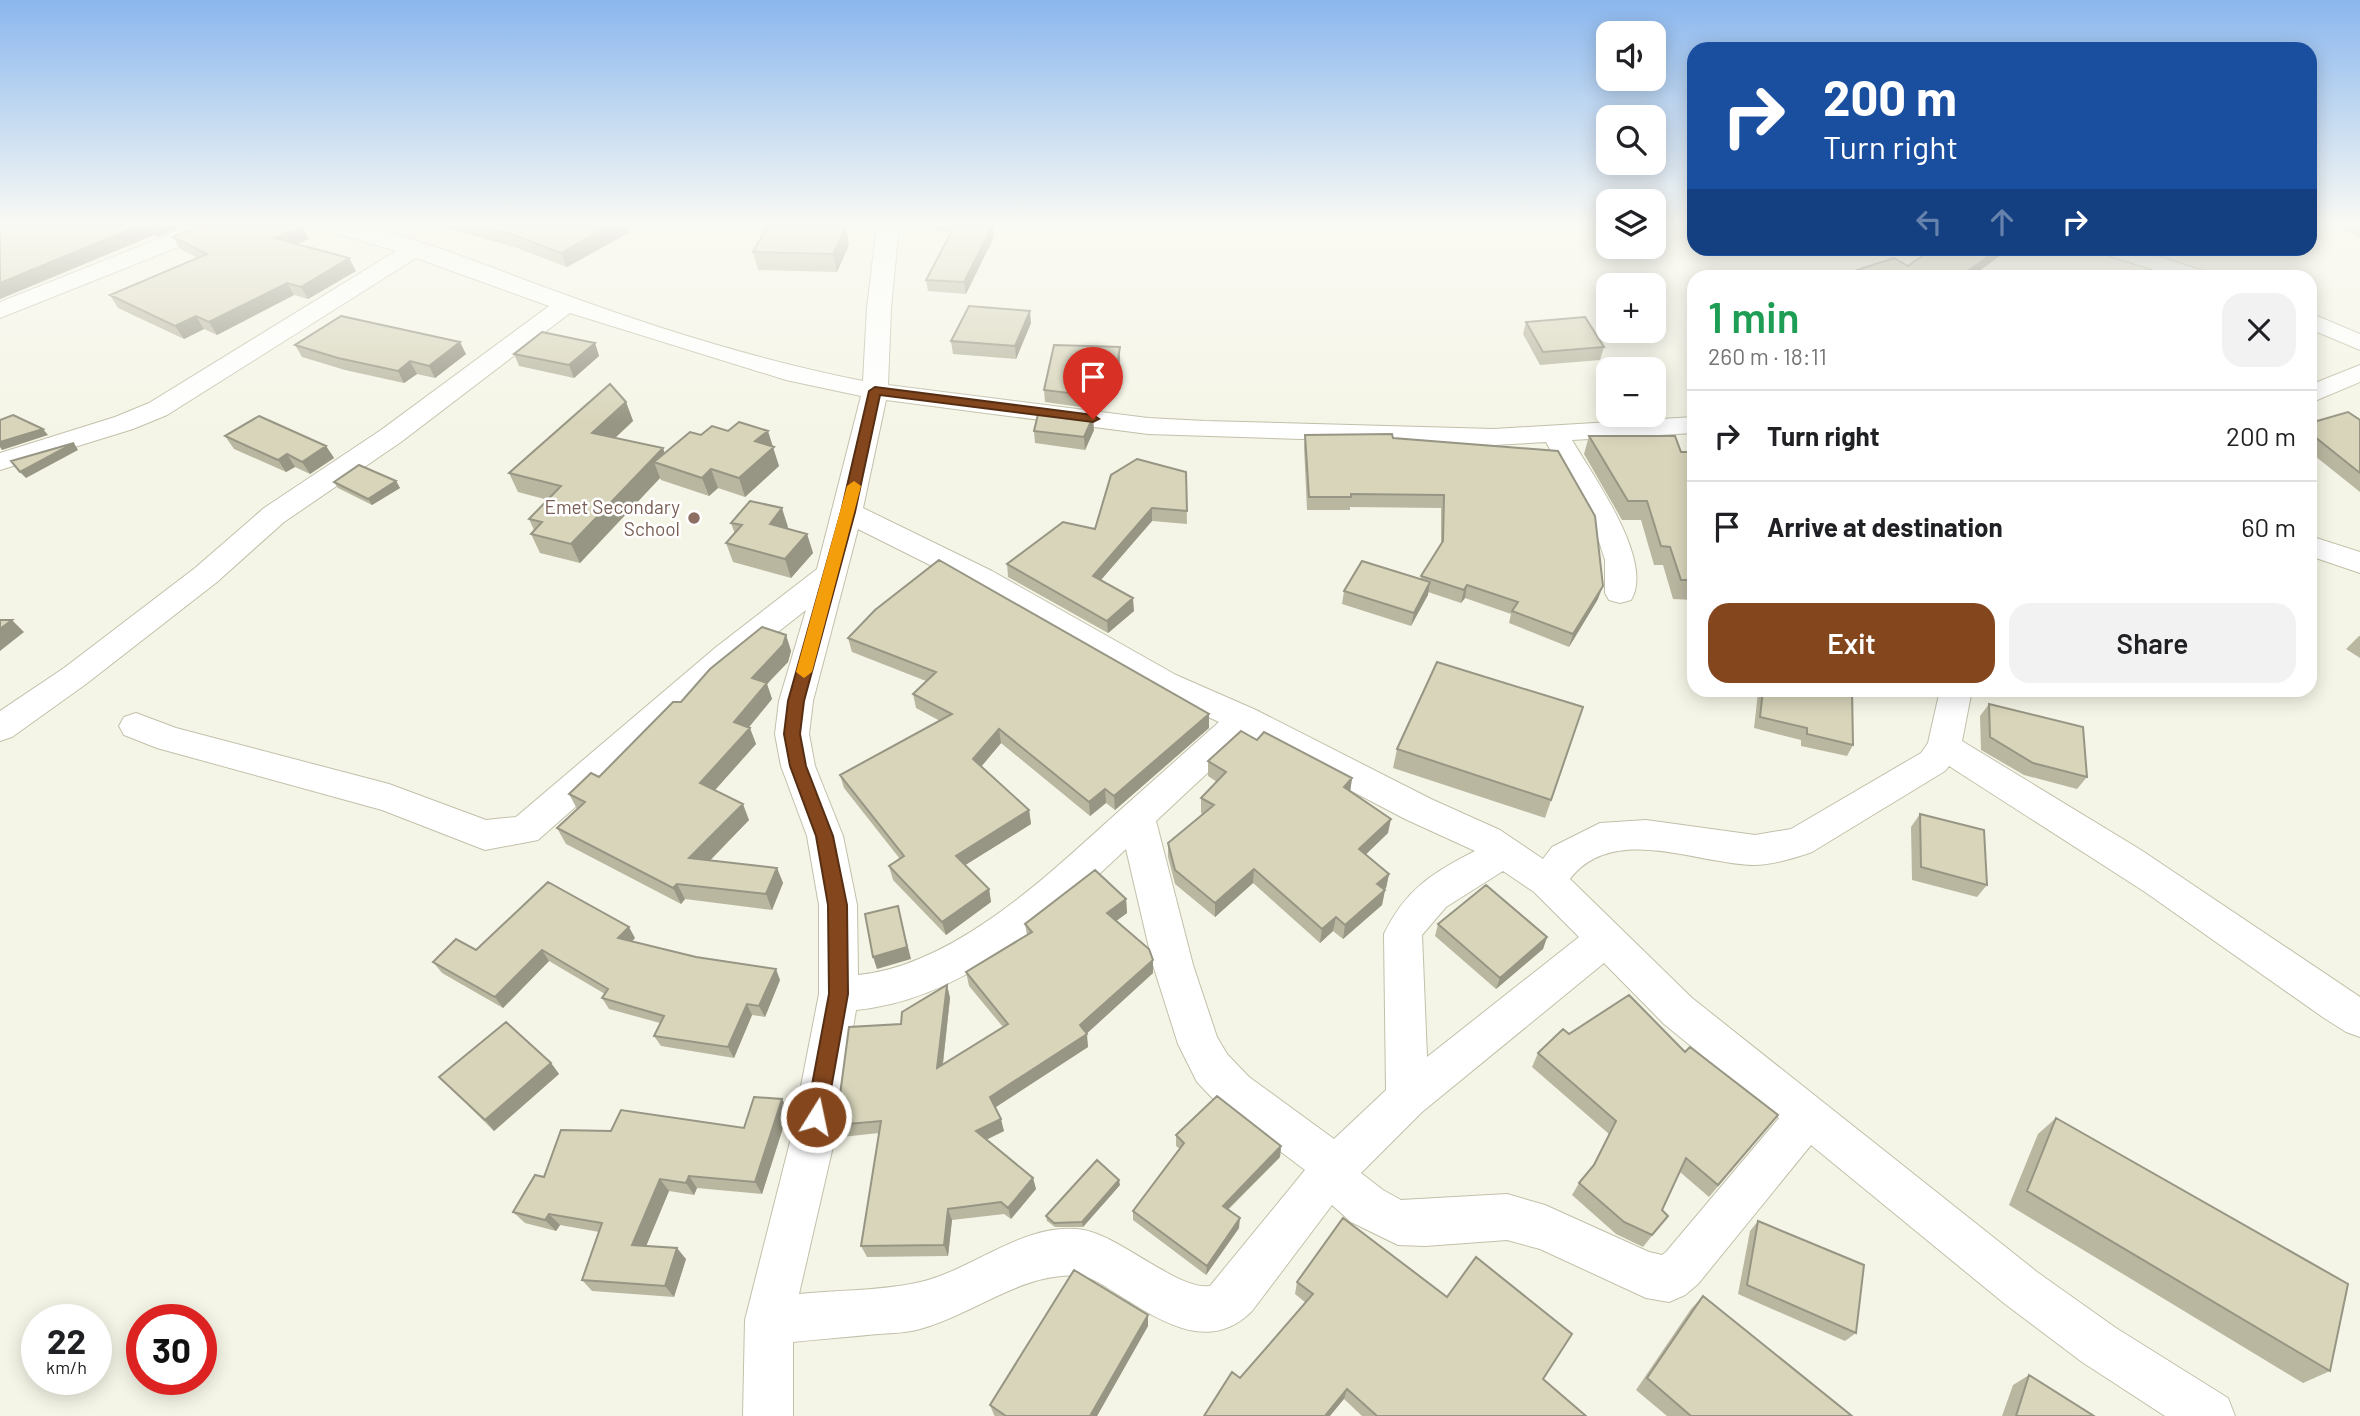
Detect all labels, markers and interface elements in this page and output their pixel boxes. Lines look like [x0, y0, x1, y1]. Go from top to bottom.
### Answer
map controls [1596, 21, 1666, 427]
button: sound [1596, 21, 1666, 91]
text: 200 m [1823, 67, 1957, 126]
icon: right [1708, 70, 1799, 161]
button: search [1596, 105, 1666, 175]
text: Turn right [1823, 127, 1958, 165]
button: layers [1596, 189, 1666, 259]
icon: left [1910, 203, 1948, 241]
icon: ahead [1983, 203, 2021, 241]
icon: right [2056, 203, 2094, 241]
button: + [1596, 273, 1666, 343]
text: 1 min [1708, 291, 1800, 341]
button: close [2222, 293, 2296, 367]
text: 260 m · 18:11 [1708, 342, 1827, 370]
pin [1063, 347, 1123, 419]
button: − [1596, 357, 1666, 427]
icon: arrive [1074, 358, 1112, 396]
icon: right [1708, 417, 1746, 455]
text: Turn right [1767, 420, 1880, 451]
text: 200 m [2226, 420, 2296, 451]
place label: Emet Secondary School [544, 495, 680, 540]
icon: arrive [1708, 508, 1746, 546]
marker: Emet Secondary School [686, 510, 702, 526]
text: Arrive at destination [1767, 511, 2003, 542]
text: 60 m [2241, 511, 2296, 542]
button: Exit [1708, 603, 1995, 683]
button: Share [2009, 603, 2296, 683]
position arrow [779, 1080, 853, 1154]
speed limit sign: 30 [126, 1304, 217, 1395]
text: 22 [47, 1319, 86, 1361]
text: km/h [46, 1356, 87, 1378]

